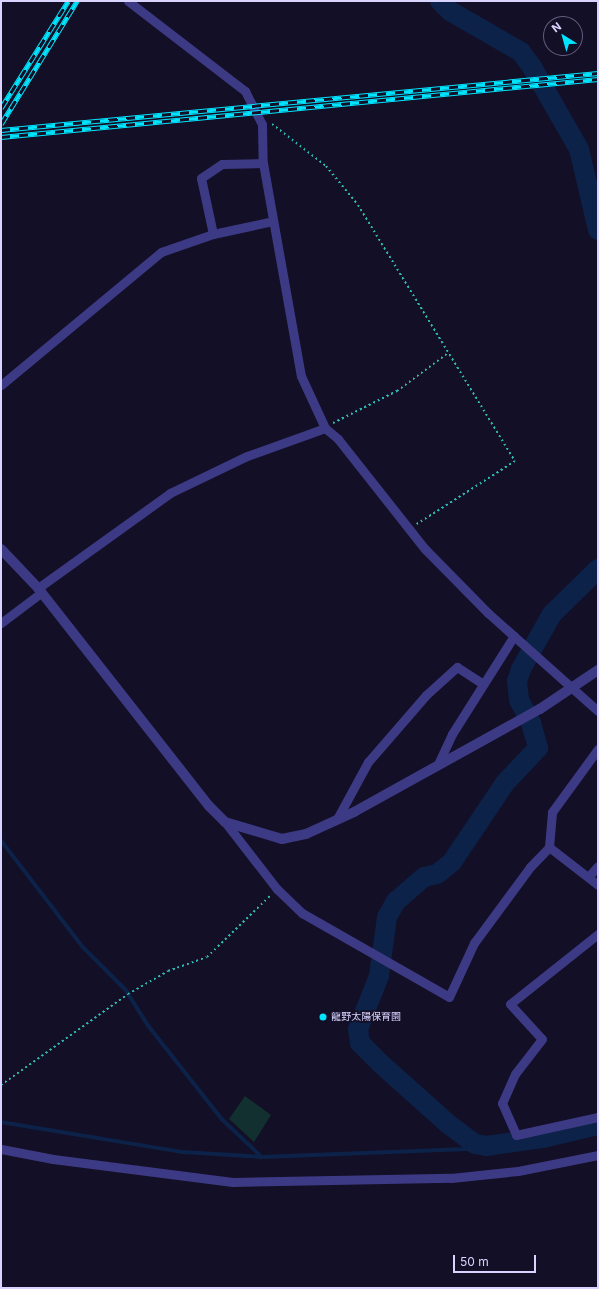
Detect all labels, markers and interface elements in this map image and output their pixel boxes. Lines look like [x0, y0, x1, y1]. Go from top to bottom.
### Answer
north arrow [543, 16, 583, 56]
text: N [549, 19, 564, 35]
place label: 龍野太陽保育園 [331, 1011, 401, 1023]
marker: 龍野太陽保育園 [318, 1012, 328, 1022]
scale bar [455, 1247, 538, 1273]
text: 50 m [460, 1254, 489, 1269]

